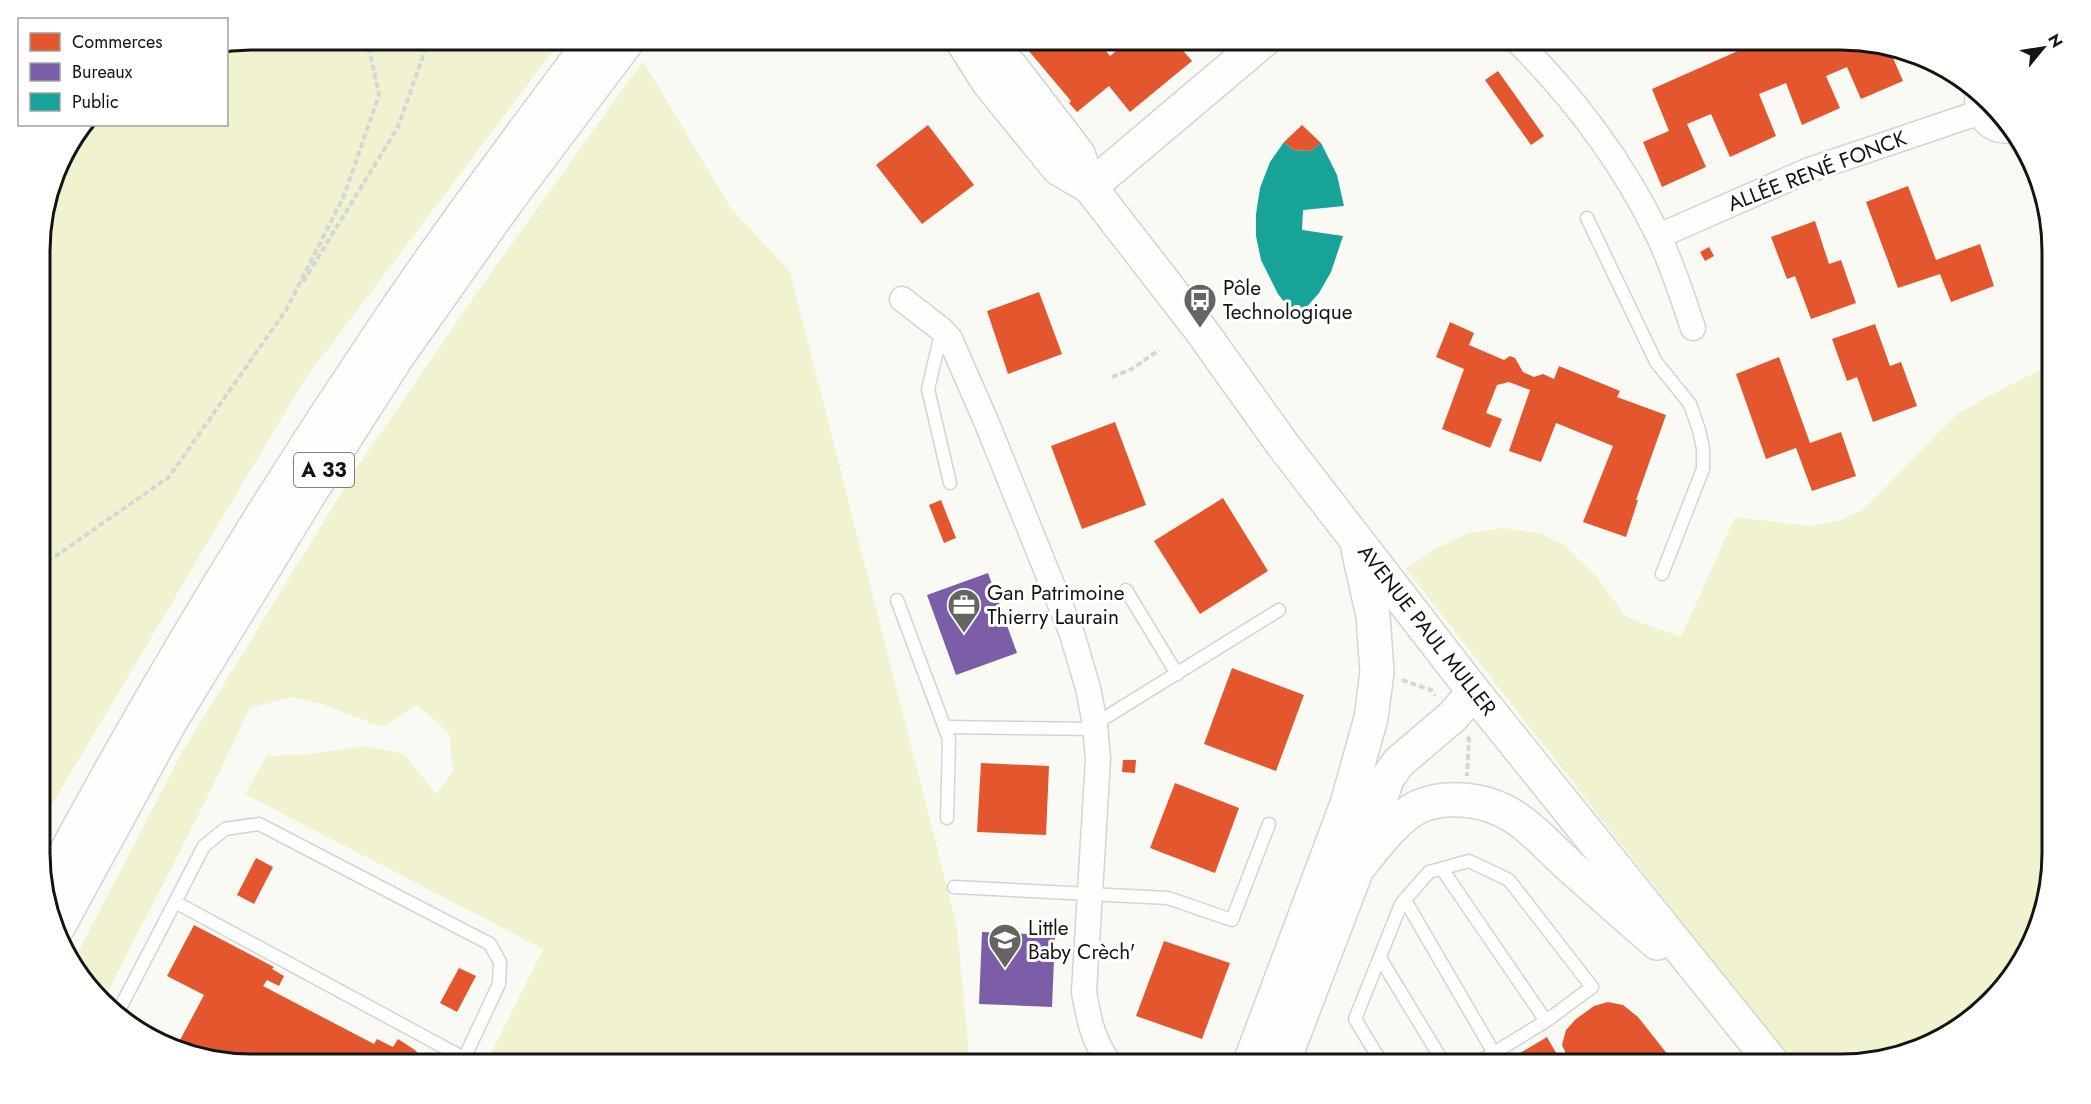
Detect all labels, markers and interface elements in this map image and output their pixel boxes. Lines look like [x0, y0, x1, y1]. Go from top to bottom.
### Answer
legend [18, 18, 228, 126]
north arrow [2013, 18, 2073, 78]
text: Commerces [72, 29, 163, 55]
text: N [2042, 29, 2069, 52]
text: Bureaux [72, 59, 133, 85]
text: Public [72, 89, 119, 115]
street label: ALLÉE RENÉ FONCK [1723, 123, 1911, 219]
place label: Pôle Technologique [1223, 273, 1353, 327]
bus stop icon: Pôle Technologique [1182, 282, 1218, 329]
road number: A 33 [294, 453, 354, 487]
street label: AVENUE PAUL MULLER [1351, 538, 1503, 722]
place label: Gan Patrimoine Thierry Laurain [987, 578, 1125, 632]
office icon: Gan Patrimoine Thierry Laurain [946, 587, 982, 634]
place label: Little Baby Crèch' [1028, 913, 1136, 967]
school or university icon: Little Baby Crèch' [987, 922, 1023, 969]

